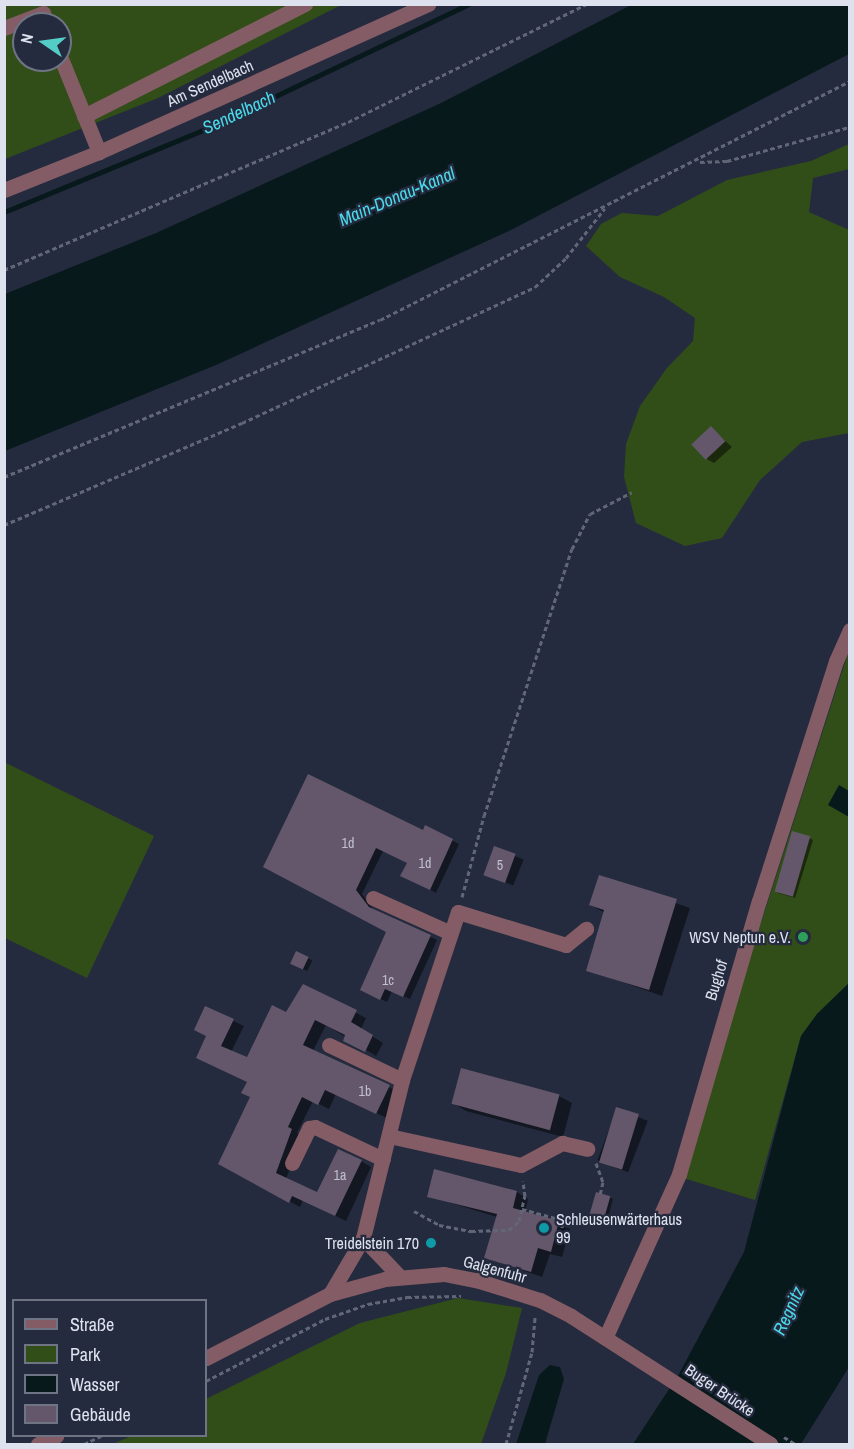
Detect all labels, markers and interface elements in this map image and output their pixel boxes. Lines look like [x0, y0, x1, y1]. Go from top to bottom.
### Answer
north arrow [12, 12, 72, 72]
text: N [15, 31, 38, 46]
street label: Am Sendelbach [164, 55, 256, 111]
water label: Sendelbach [199, 87, 279, 139]
water label: Main-Donau-Kanal [336, 163, 458, 231]
house number: 1d [342, 835, 354, 851]
house number: 1d [419, 855, 431, 871]
house number: 5 [497, 857, 503, 873]
place label: WSV Neptun e.V. [689, 927, 791, 947]
marker: WSV Neptun e.V. [796, 930, 810, 944]
street label: Bughof [701, 957, 731, 1003]
house number: 1c [382, 972, 394, 988]
house number: 1b [359, 1083, 371, 1099]
house number: 1a [334, 1167, 346, 1183]
place label: Schleusenwärterhaus 99 [556, 1209, 682, 1247]
marker: Schleusenwärterhaus 99 [537, 1221, 551, 1235]
place label: Treidelstein 170 [325, 1233, 419, 1253]
marker: Treidelstein 170 [424, 1236, 438, 1250]
street label: Galgenfuhr [461, 1251, 529, 1287]
water label: Regnitz [769, 1283, 809, 1339]
legend [12, 1299, 207, 1437]
text: Straße [70, 1312, 114, 1337]
text: Park [70, 1342, 100, 1367]
street label: Buger Brücke [682, 1360, 758, 1420]
text: Wasser [70, 1372, 119, 1397]
text: Gebäude [70, 1402, 131, 1427]

